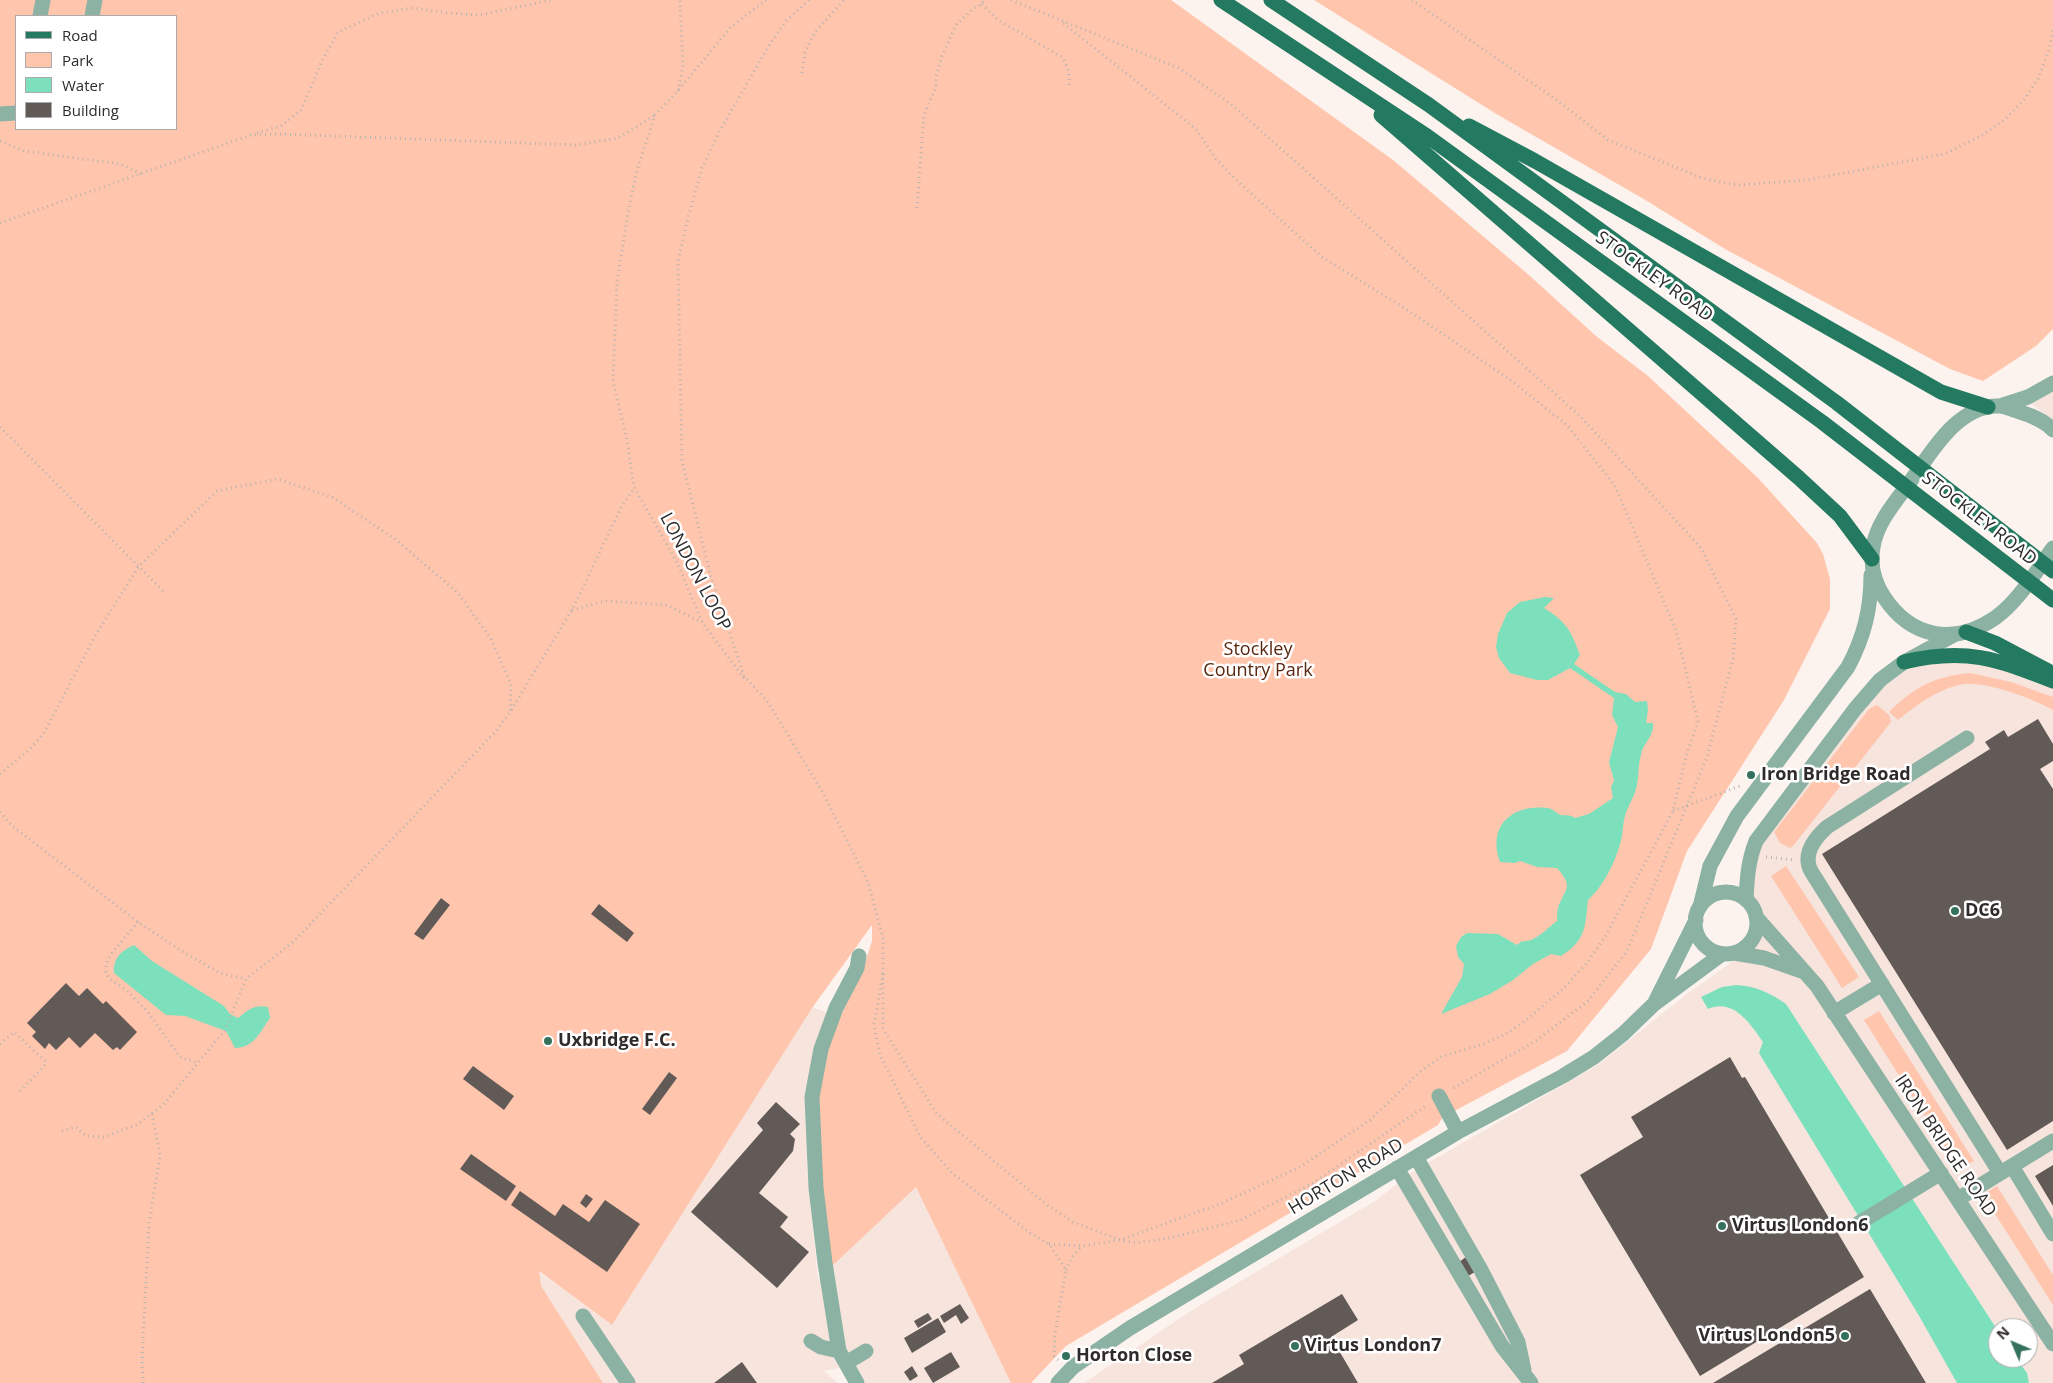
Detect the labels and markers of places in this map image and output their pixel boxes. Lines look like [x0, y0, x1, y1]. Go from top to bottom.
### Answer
place label: Iron Bridge Road [1761, 764, 1911, 786]
marker: Iron Bridge Road [1745, 769, 1757, 781]
place label: DC6 [1965, 900, 2000, 922]
marker: DC6 [1949, 905, 1961, 917]
place label: Uxbridge F.C. [558, 1030, 676, 1052]
marker: Uxbridge F.C. [542, 1035, 554, 1047]
place label: Virtus London6 [1732, 1215, 1868, 1237]
marker: Virtus London6 [1716, 1220, 1728, 1232]
place label: Virtus London5 [1699, 1325, 1835, 1347]
marker: Virtus London5 [1839, 1330, 1851, 1342]
place label: Virtus London7 [1305, 1335, 1441, 1357]
marker: Virtus London7 [1289, 1340, 1301, 1352]
place label: Horton Close [1076, 1345, 1192, 1367]
marker: Horton Close [1060, 1350, 1072, 1362]

